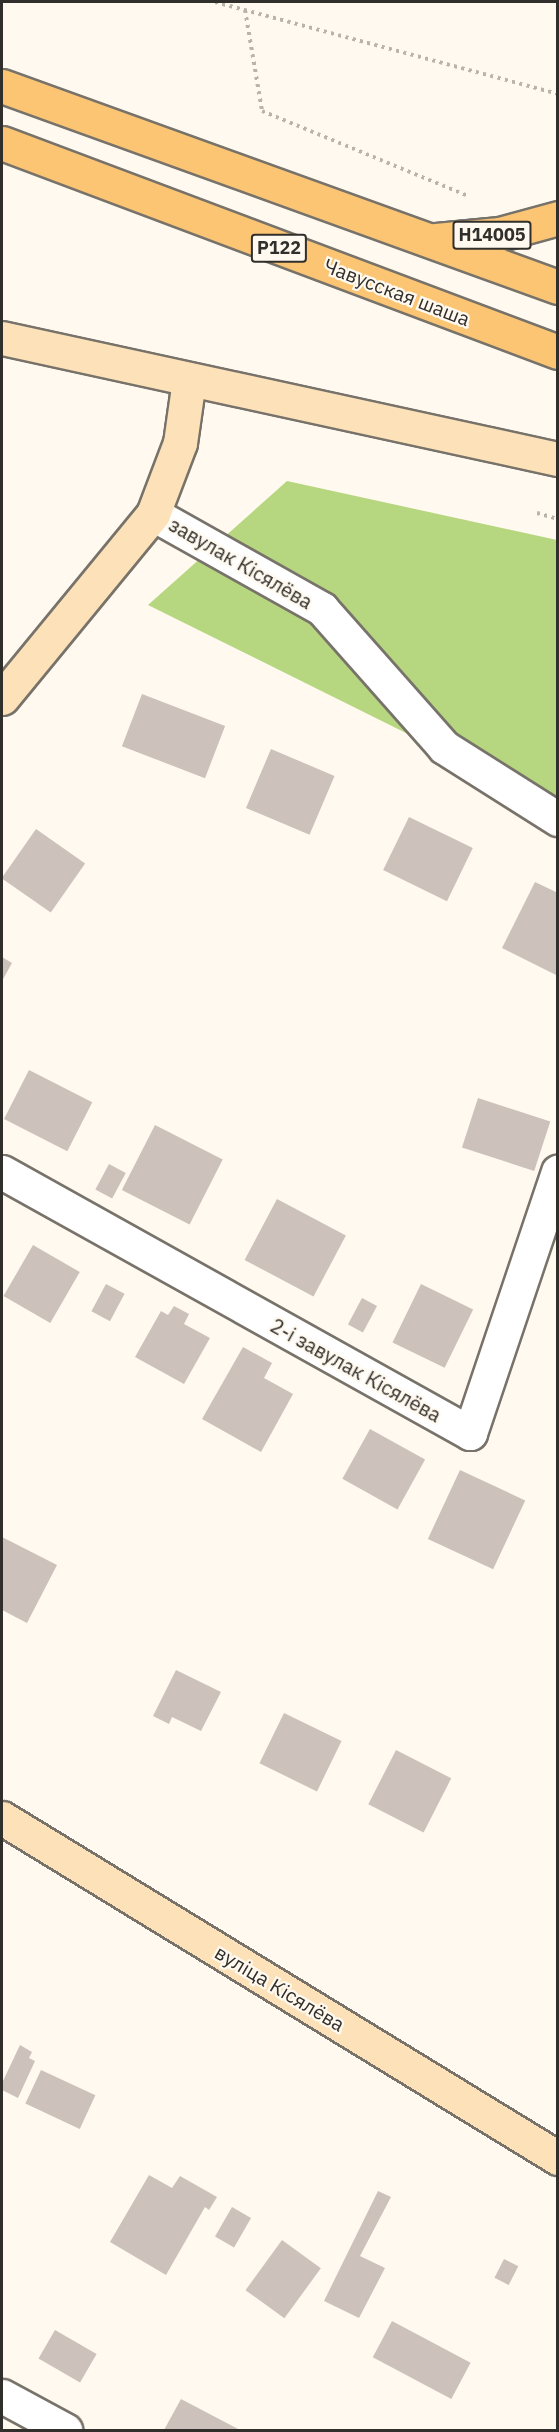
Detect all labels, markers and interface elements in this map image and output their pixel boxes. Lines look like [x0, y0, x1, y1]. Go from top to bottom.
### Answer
road number: Н14005 [452, 220, 532, 250]
road number: Р122 [250, 233, 308, 263]
street label: Чавусская шаша [321, 253, 473, 331]
street label: завулак Кісялёва [165, 512, 317, 614]
street label: 2-і завулак Кісялёва [266, 1313, 446, 1427]
street label: вуліца Кісялёва [211, 1940, 349, 2036]

